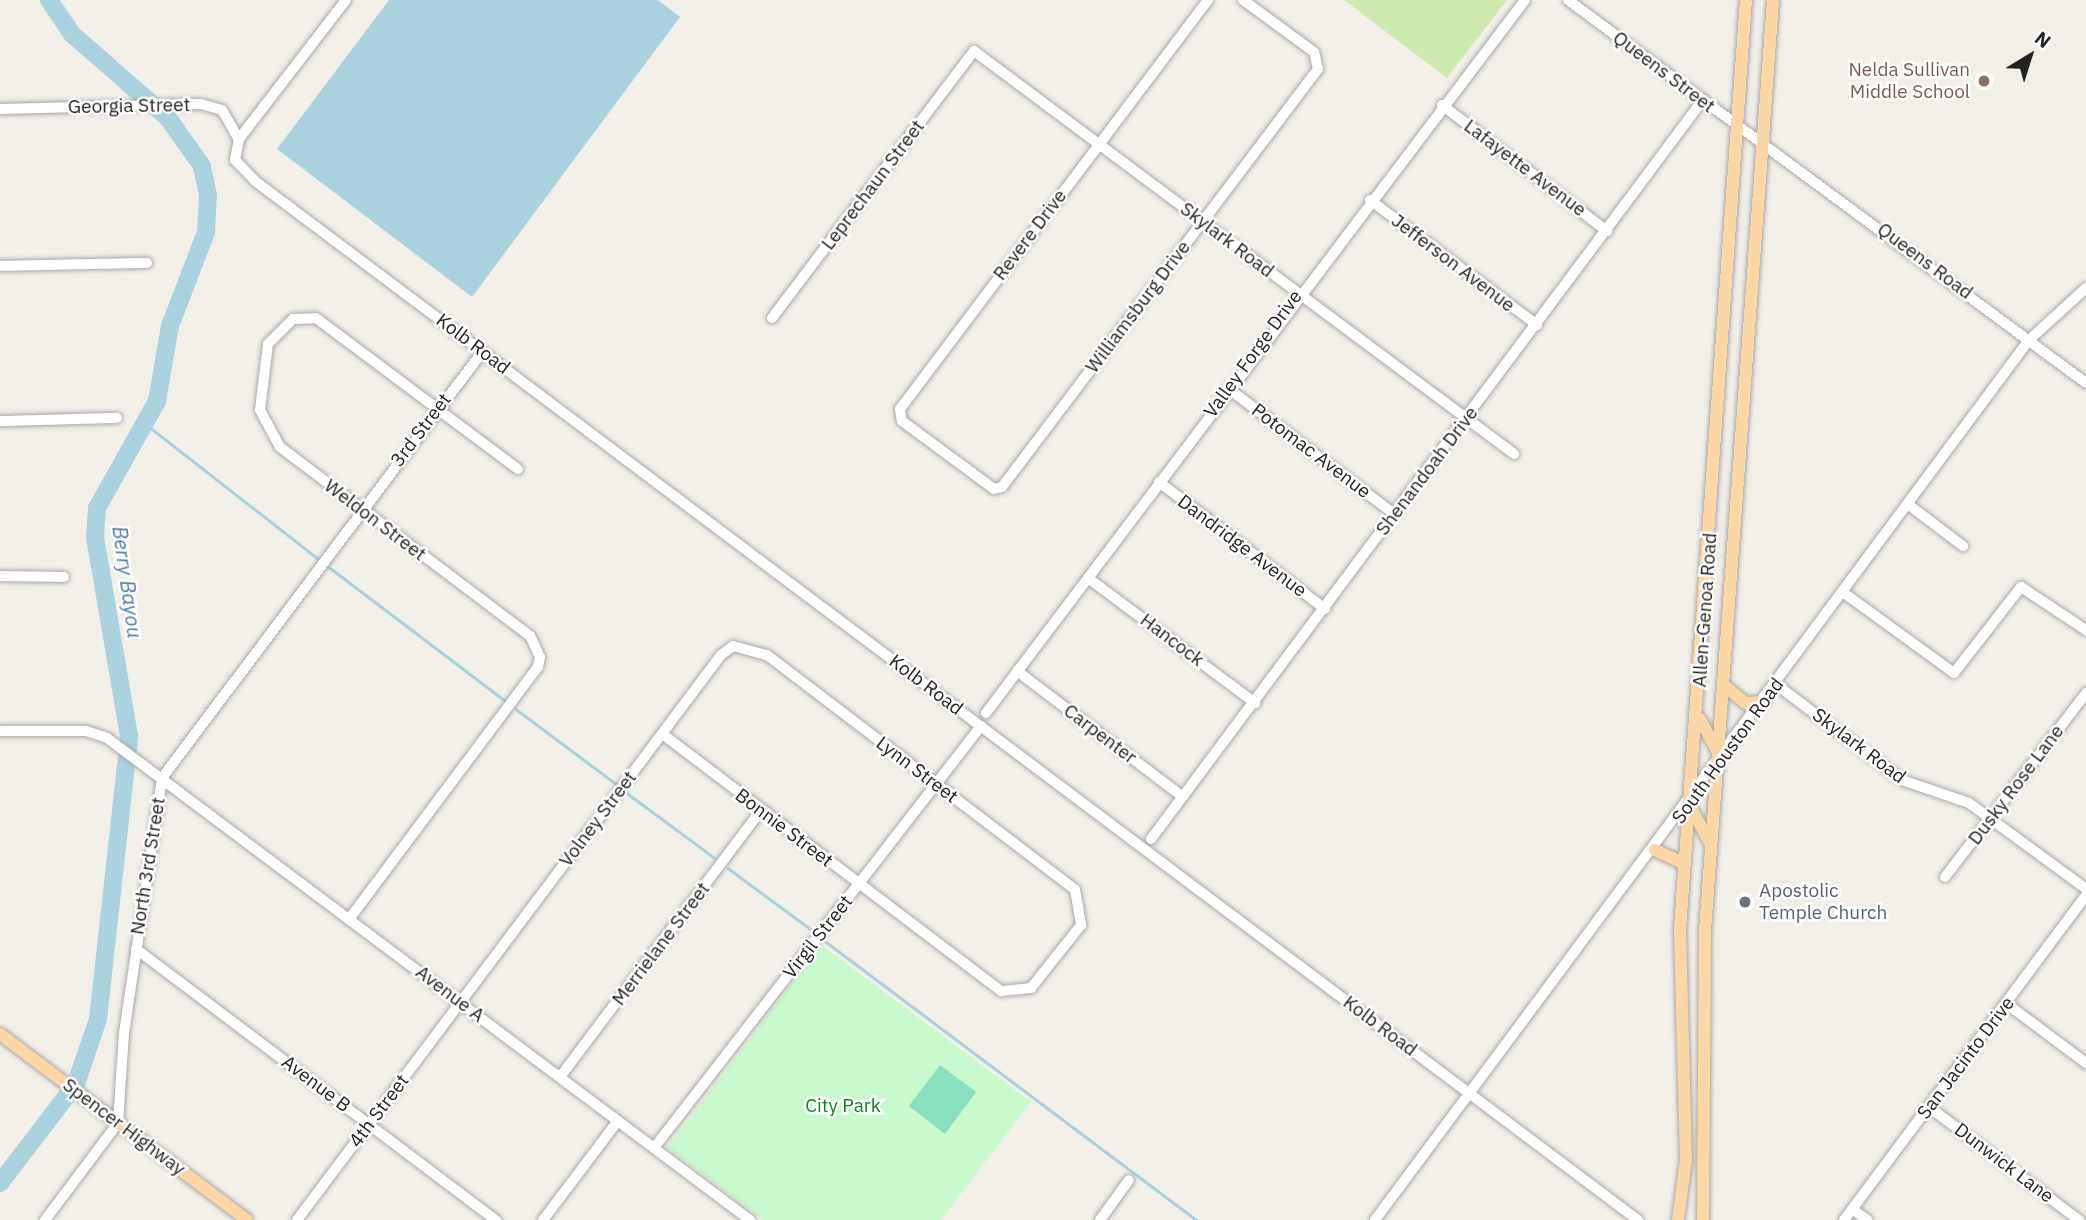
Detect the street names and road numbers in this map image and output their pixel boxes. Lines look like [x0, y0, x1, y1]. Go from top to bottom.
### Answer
street label: Queens Street [1609, 26, 1719, 118]
street label: Georgia Street [68, 94, 190, 118]
street label: Lafayette Avenue [1459, 115, 1591, 221]
street label: Leprechaun Street [817, 116, 929, 254]
street label: Revere Drive [988, 185, 1072, 285]
street label: Skylark Road [1176, 197, 1278, 283]
street label: Jefferson Avenue [1387, 209, 1519, 317]
street label: Queens Road [1873, 218, 1977, 304]
street label: Williamsburg Drive [1081, 236, 1195, 378]
street label: Valley Forge Drive [1199, 286, 1307, 422]
street label: Kolb Road [432, 309, 514, 379]
street label: 3rd Street [386, 389, 456, 471]
street label: Potomac Avenue [1247, 399, 1375, 503]
street label: Shenandoah Drive [1371, 402, 1483, 540]
street label: Weldon Street [320, 474, 430, 566]
street label: Dandridge Avenue [1173, 490, 1311, 602]
street label: Allen-Genoa Road [1688, 532, 1722, 688]
street label: Hancock [1136, 609, 1208, 671]
street label: Kolb Road [885, 650, 967, 720]
street label: South Houston Road [1667, 674, 1789, 828]
street label: Carpenter [1059, 699, 1141, 769]
street label: Skylark Road [1808, 703, 1910, 789]
street label: Dusky Rose Lane [1963, 721, 2069, 849]
street label: Lynn Street [872, 732, 962, 808]
street label: Volney Street [555, 767, 641, 871]
street label: Bonnie Street [731, 784, 837, 872]
street label: North 3rd Street [126, 796, 170, 936]
street label: Merrielane Street [607, 878, 715, 1010]
street label: Virgil Street [778, 891, 858, 983]
street label: Avenue A [411, 961, 489, 1027]
street label: Kolb Road [1339, 991, 1421, 1061]
street label: San Jacinto Drive [1913, 992, 2019, 1124]
street label: Avenue B [277, 1051, 355, 1117]
street label: 4th Street [344, 1070, 414, 1152]
street label: Spencer Highway [58, 1074, 190, 1180]
street label: Dunwick Lane [1950, 1118, 2058, 1208]

